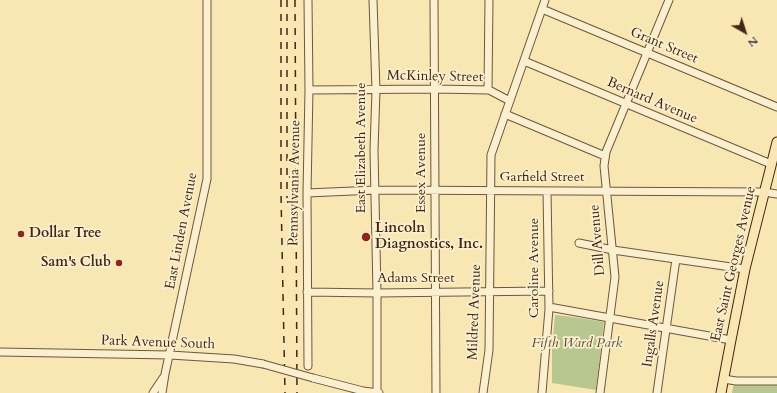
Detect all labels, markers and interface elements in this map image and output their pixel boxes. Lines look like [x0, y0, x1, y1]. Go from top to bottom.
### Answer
north arrow [725, 12, 765, 52]
street label: Grant Street [628, 24, 700, 68]
text: N [744, 33, 761, 51]
street label: McKinley Street [387, 68, 483, 86]
street label: Bernard Avenue [604, 74, 700, 128]
street label: East Elizabeth Avenue [354, 82, 370, 214]
street label: Pennsylvania Avenue [285, 120, 305, 246]
street label: Essex Avenue [414, 133, 430, 213]
street label: Garfield Street [500, 170, 584, 186]
street label: East Linden Avenue [162, 171, 202, 291]
street label: East Saint Georges Avenue [708, 185, 760, 343]
street label: Dill Avenue [587, 204, 609, 276]
street label: Caroline Avenue [527, 218, 543, 318]
place label: Lincoln Diagnostics, Inc. [375, 221, 483, 254]
place label: Dollar Tree [29, 226, 101, 242]
marker: Dollar Tree [16, 229, 26, 239]
marker: Lincoln Diagnostics, Inc. [360, 231, 372, 243]
place label: Sam's Club [41, 255, 111, 271]
marker: Sam's Club [114, 258, 124, 268]
street label: Mildred Avenue [465, 264, 485, 360]
street label: Adams Street [377, 271, 455, 287]
street label: Ingalls Avenue [640, 279, 668, 369]
street label: Park Avenue South [101, 333, 215, 353]
park label: Fifth Ward Park [532, 336, 622, 352]

